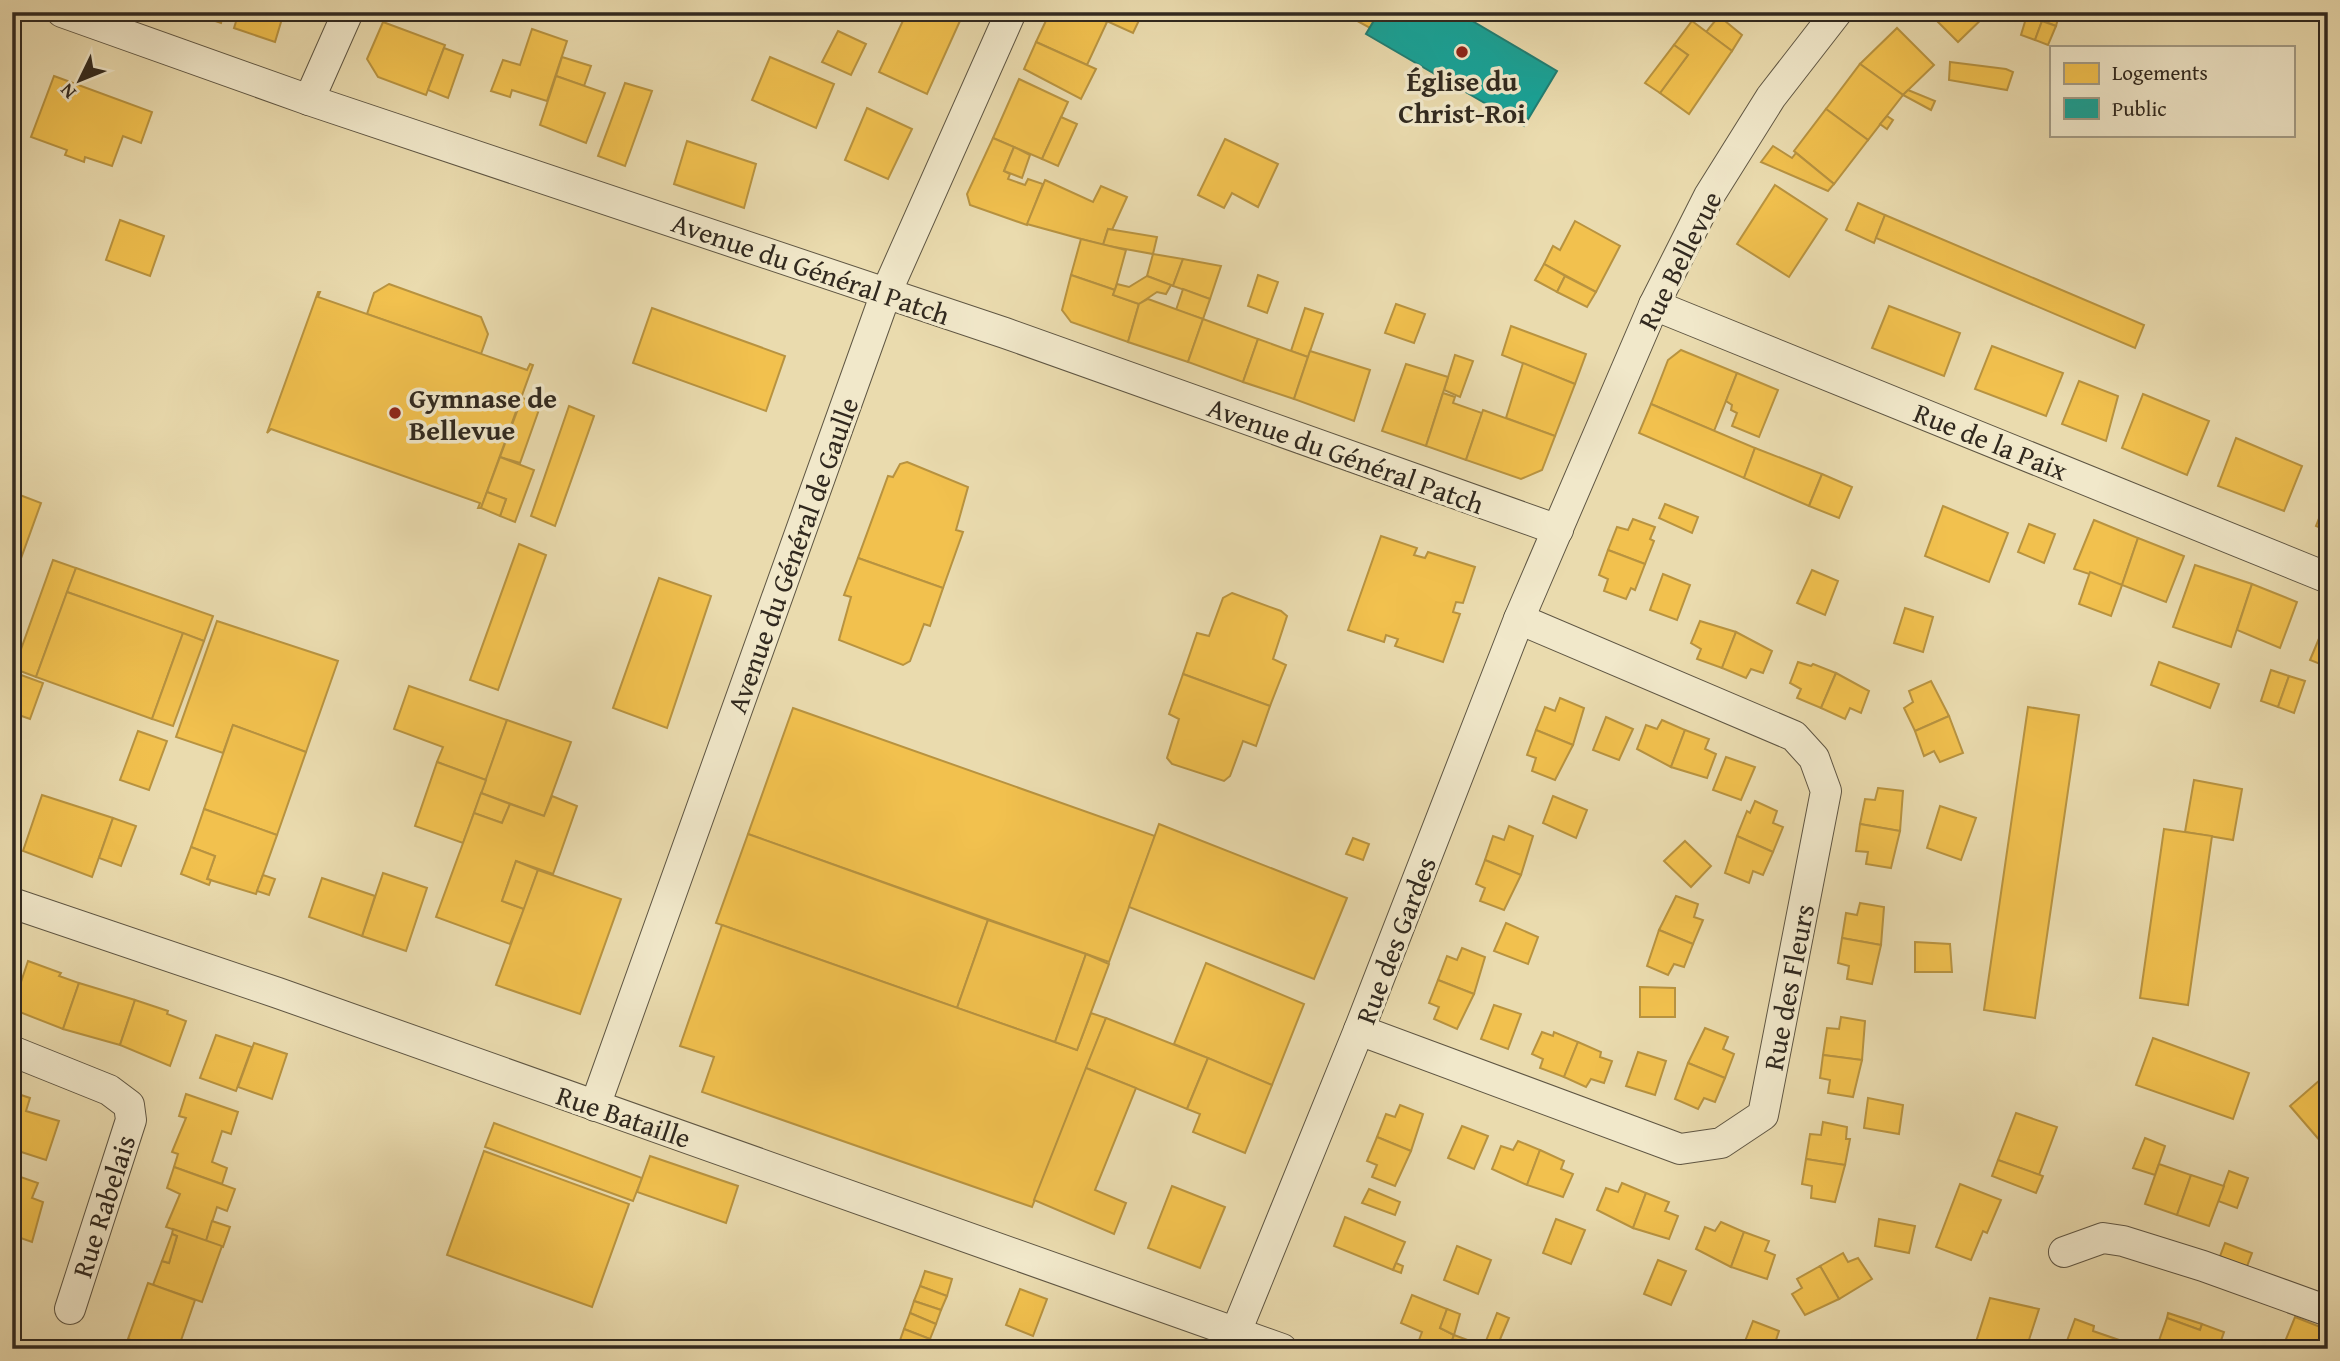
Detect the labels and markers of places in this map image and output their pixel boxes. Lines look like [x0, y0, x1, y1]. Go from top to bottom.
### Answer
marker: Église du Christ-Roi [1454, 44, 1470, 60]
place label: Église du Christ-Roi [1398, 60, 1526, 133]
place label: Gymnase de Bellevue [409, 377, 557, 450]
marker: Gymnase de Bellevue [387, 405, 403, 421]

